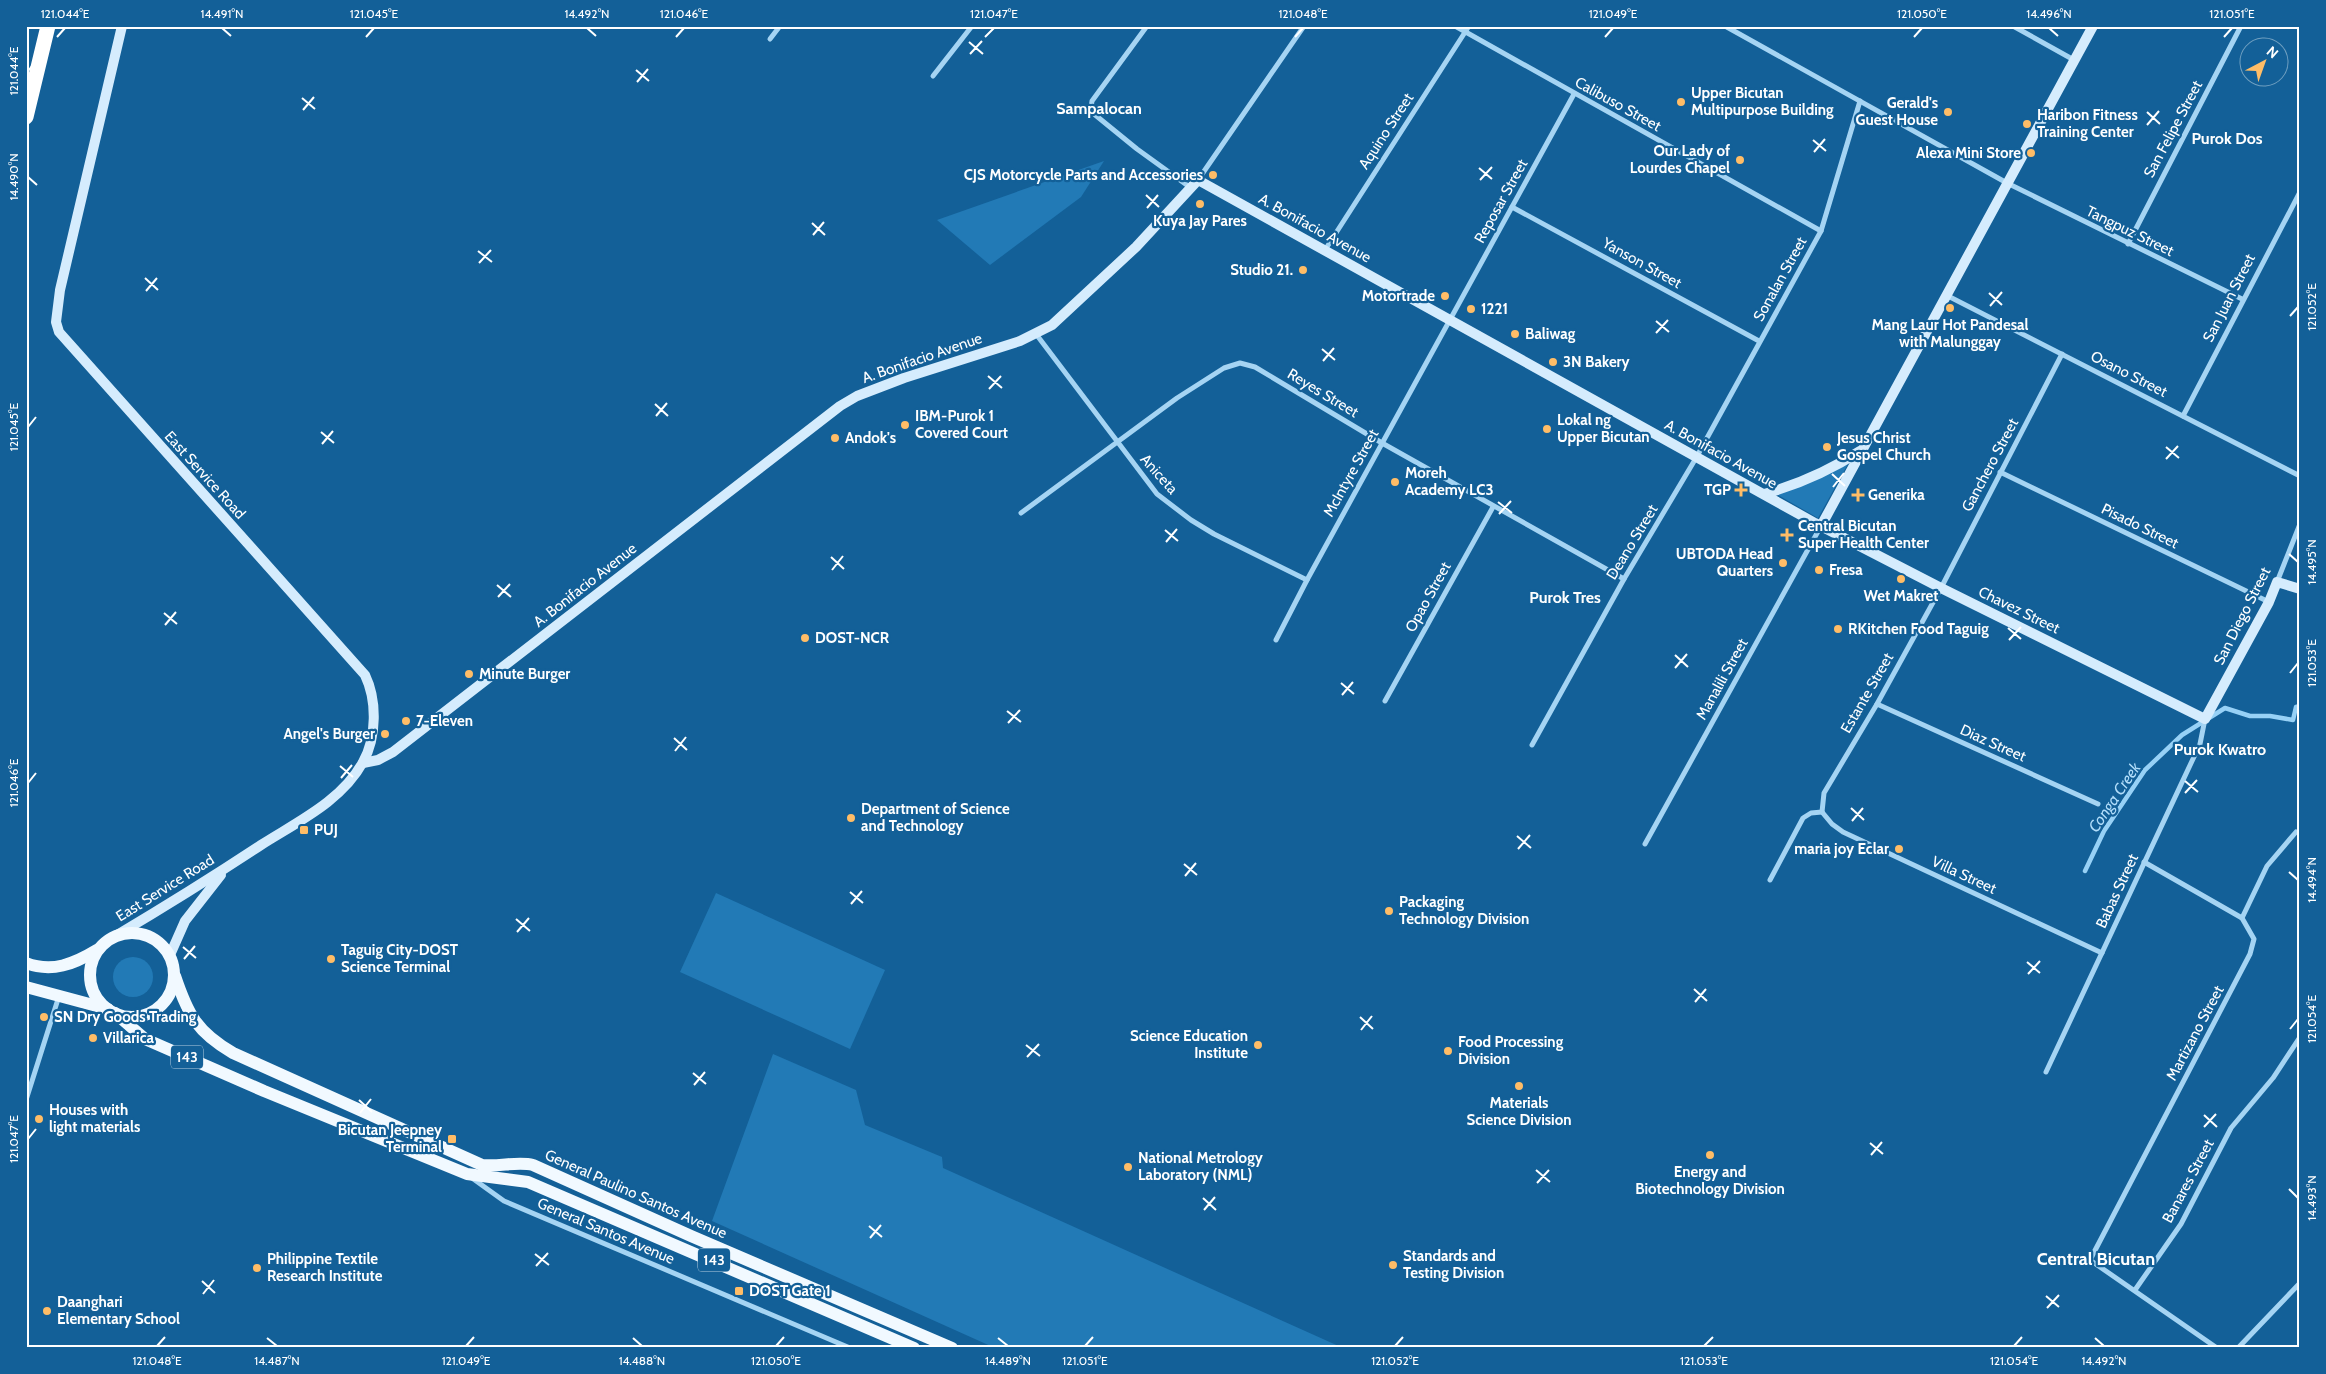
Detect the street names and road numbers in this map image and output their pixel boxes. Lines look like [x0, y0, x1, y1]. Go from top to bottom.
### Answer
street label: Calibuso Street [1572, 73, 1664, 135]
street label: San Felipe Street [2140, 77, 2206, 181]
street label: Aquino Street [1355, 90, 1417, 172]
street label: Reposar Street [1471, 156, 1531, 246]
street label: A. Bonifacio Avenue [1256, 190, 1375, 267]
street label: Tangpuz Street [2083, 202, 2177, 260]
street label: Yanson Street [1598, 233, 1685, 292]
street label: Sonalan Street [1749, 234, 1811, 324]
street label: San Juan Street [2199, 251, 2259, 345]
street label: A. Bonifacio Avenue [860, 329, 985, 387]
street label: Osano Street [2088, 347, 2170, 401]
street label: Reyes Street [1284, 365, 1362, 421]
street label: Ganchero Street [1958, 415, 2022, 515]
street label: A. Bonifacio Avenue [1662, 416, 1781, 493]
street label: McIntyre Street [1320, 426, 1382, 520]
street label: East Service Road [161, 427, 249, 523]
street label: Aniceta [1136, 450, 1182, 498]
street label: Pisado Street [2098, 500, 2182, 552]
street label: Deano Street [1603, 501, 1661, 583]
street label: A. Bonifacio Avenue [530, 539, 640, 631]
street label: Opao Street [1401, 559, 1455, 635]
street label: San Diego Street [2210, 564, 2274, 668]
street label: Chavez Street [1975, 583, 2063, 637]
street label: Manalili Street [1692, 635, 1752, 723]
street label: Estante Street [1837, 650, 1897, 736]
street label: Diaz Street [1957, 721, 2029, 765]
street label: East Service Road [113, 851, 217, 925]
street label: Babas Street [2092, 851, 2142, 931]
street label: Villa Street [1929, 852, 1999, 898]
street label: Martizano Street [2162, 982, 2228, 1084]
road number: 143 [171, 1046, 203, 1068]
street label: Banares Street [2158, 1136, 2218, 1226]
street label: General Paulino Santos Avenue [542, 1146, 730, 1242]
street label: General Santos Avenue [535, 1194, 678, 1268]
road number: 143 [698, 1248, 730, 1272]

